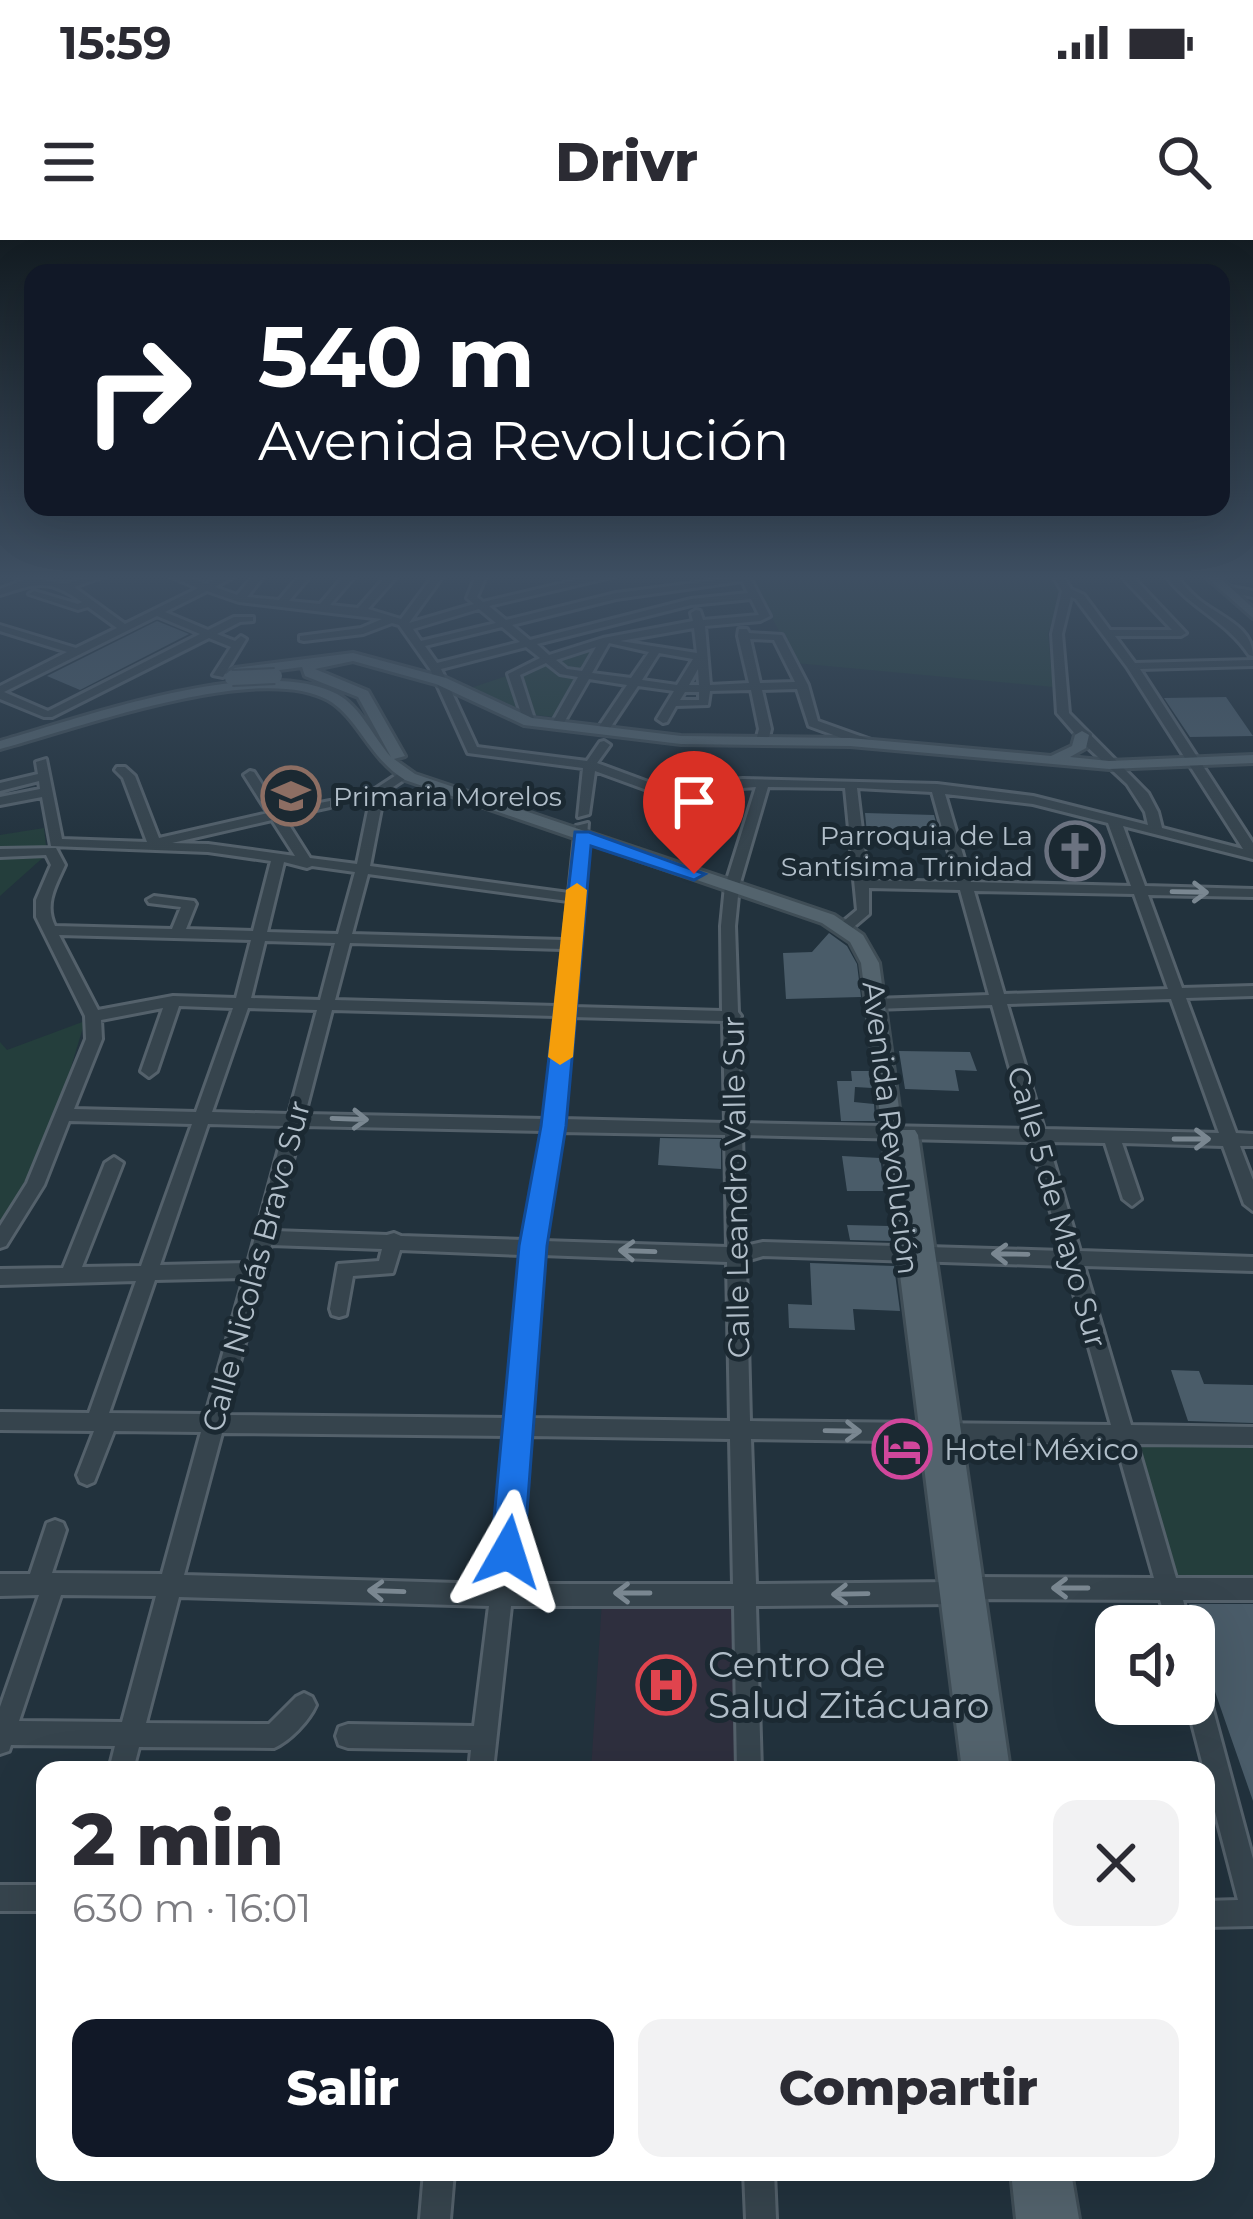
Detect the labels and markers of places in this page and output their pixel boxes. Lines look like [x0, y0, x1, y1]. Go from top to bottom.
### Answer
pin [643, 751, 745, 874]
school or university icon: Primaria Morelos [260, 765, 322, 827]
place label: Primaria Morelos [333, 780, 562, 813]
place label: Parroquia de La Santísima Trinidad [781, 819, 1033, 883]
church icon: Parroquia de La Santísima Trinidad [1044, 820, 1106, 882]
hotel icon: Hotel México [871, 1418, 933, 1480]
place label: Hotel México [944, 1431, 1139, 1468]
place label: Centro de Salud Zitácuaro [708, 1642, 989, 1727]
hospital icon: Centro de Salud Zitácuaro [635, 1654, 697, 1716]

